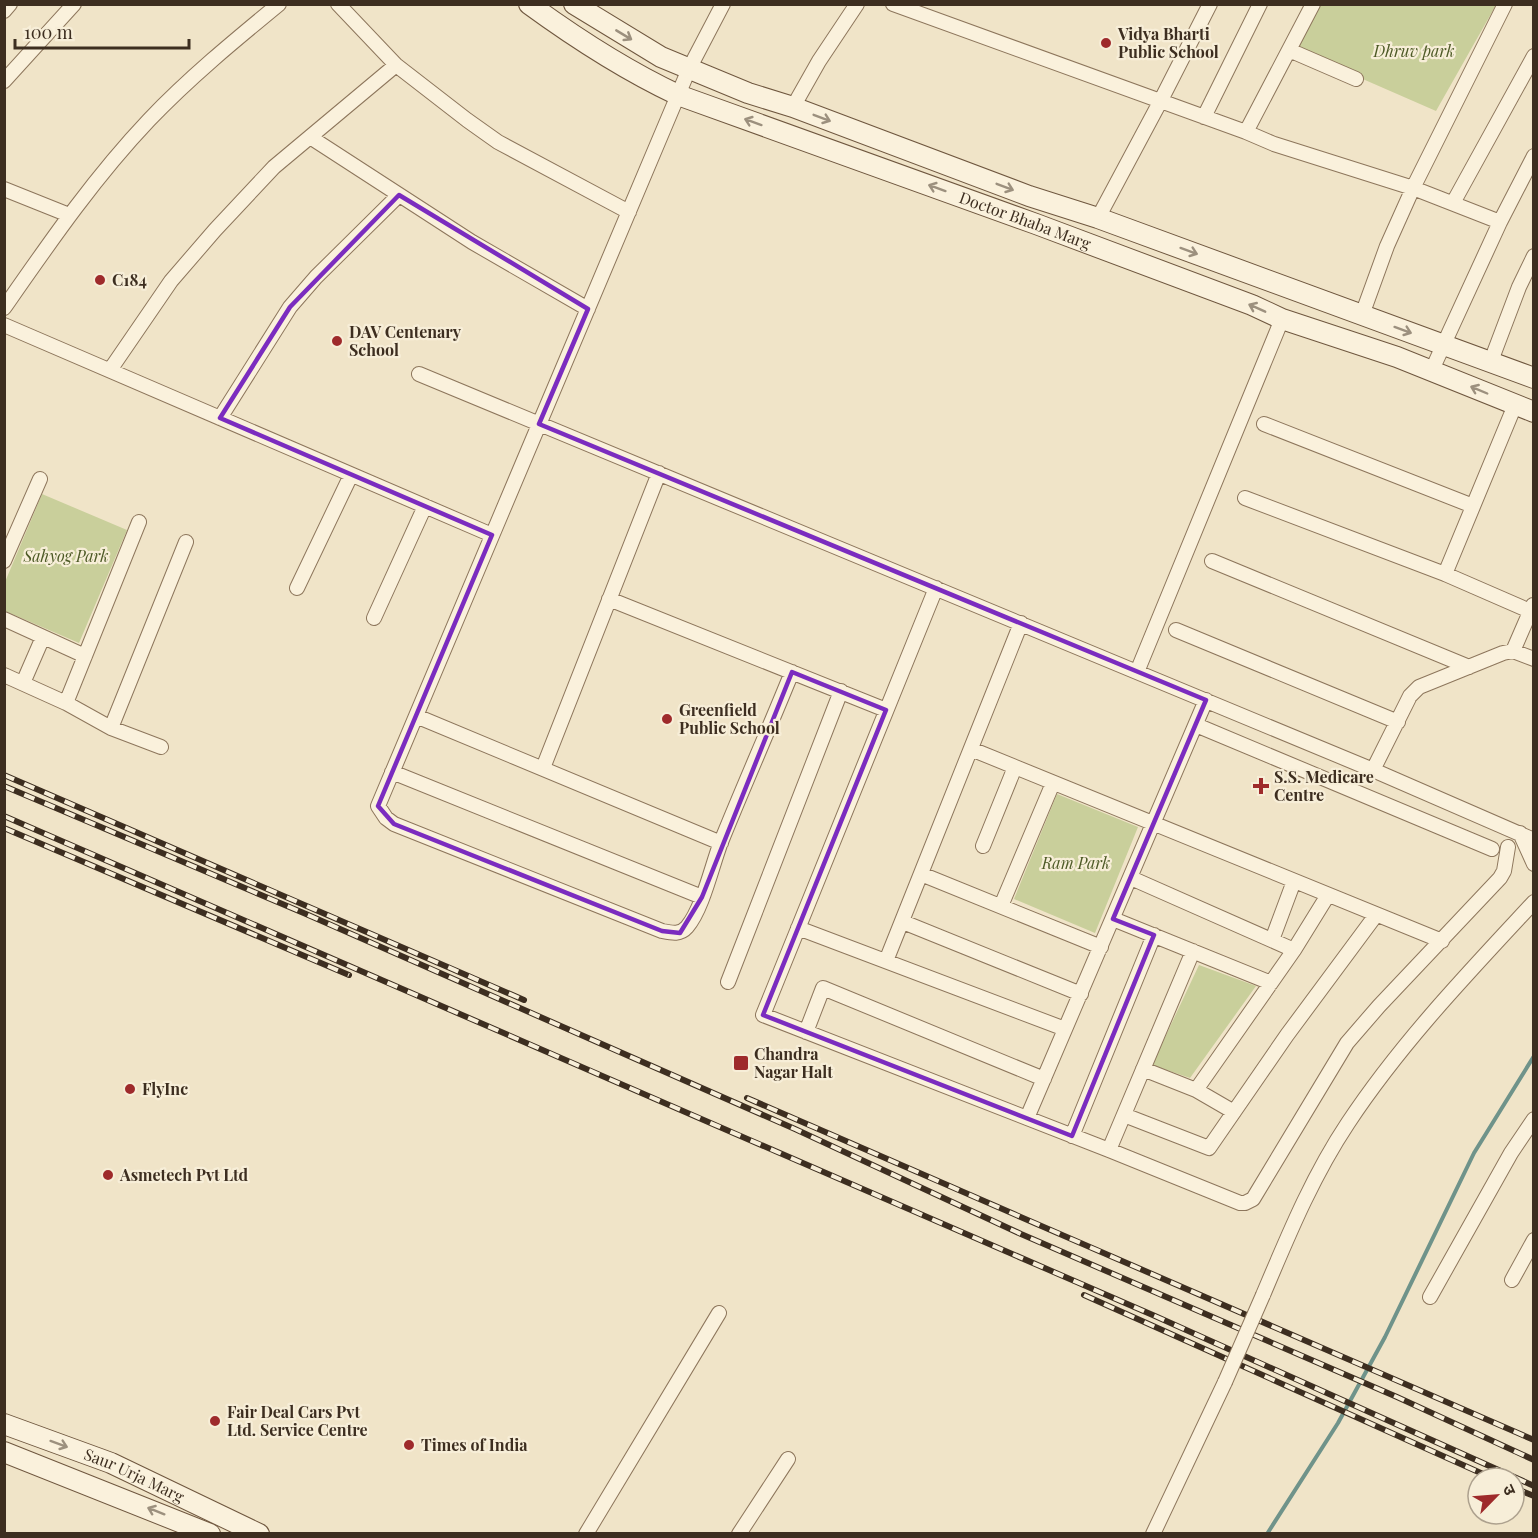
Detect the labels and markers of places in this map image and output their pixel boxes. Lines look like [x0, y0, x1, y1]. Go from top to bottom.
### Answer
place label: Vidya Bharti Public School [1117, 23, 1219, 62]
marker: Vidya Bharti Public School [1099, 36, 1113, 50]
place label: C184 [112, 269, 147, 290]
marker: C184 [93, 273, 107, 287]
place label: DAV Centenary School [349, 321, 462, 360]
marker: DAV Centenary School [330, 334, 344, 348]
place label: Greenfield Public School [679, 699, 780, 738]
marker: Greenfield Public School [660, 712, 674, 726]
place label: S.S. Medicare Centre [1274, 766, 1374, 805]
marker: S.S. Medicare Centre [1252, 777, 1270, 795]
place label: Chandra Nagar Halt [754, 1043, 833, 1082]
marker: Chandra Nagar Halt [732, 1054, 750, 1072]
place label: FlyInc [142, 1078, 188, 1099]
marker: FlyInc [123, 1082, 137, 1096]
place label: Asmetech Pvt Ltd [119, 1164, 249, 1185]
marker: Asmetech Pvt Ltd [101, 1168, 115, 1182]
place label: Fair Deal Cars Pvt Ltd. Service Centre [227, 1401, 368, 1440]
marker: Fair Deal Cars Pvt Ltd. Service Centre [208, 1414, 222, 1428]
place label: Times of India [421, 1434, 528, 1455]
marker: Times of India [402, 1438, 416, 1452]

